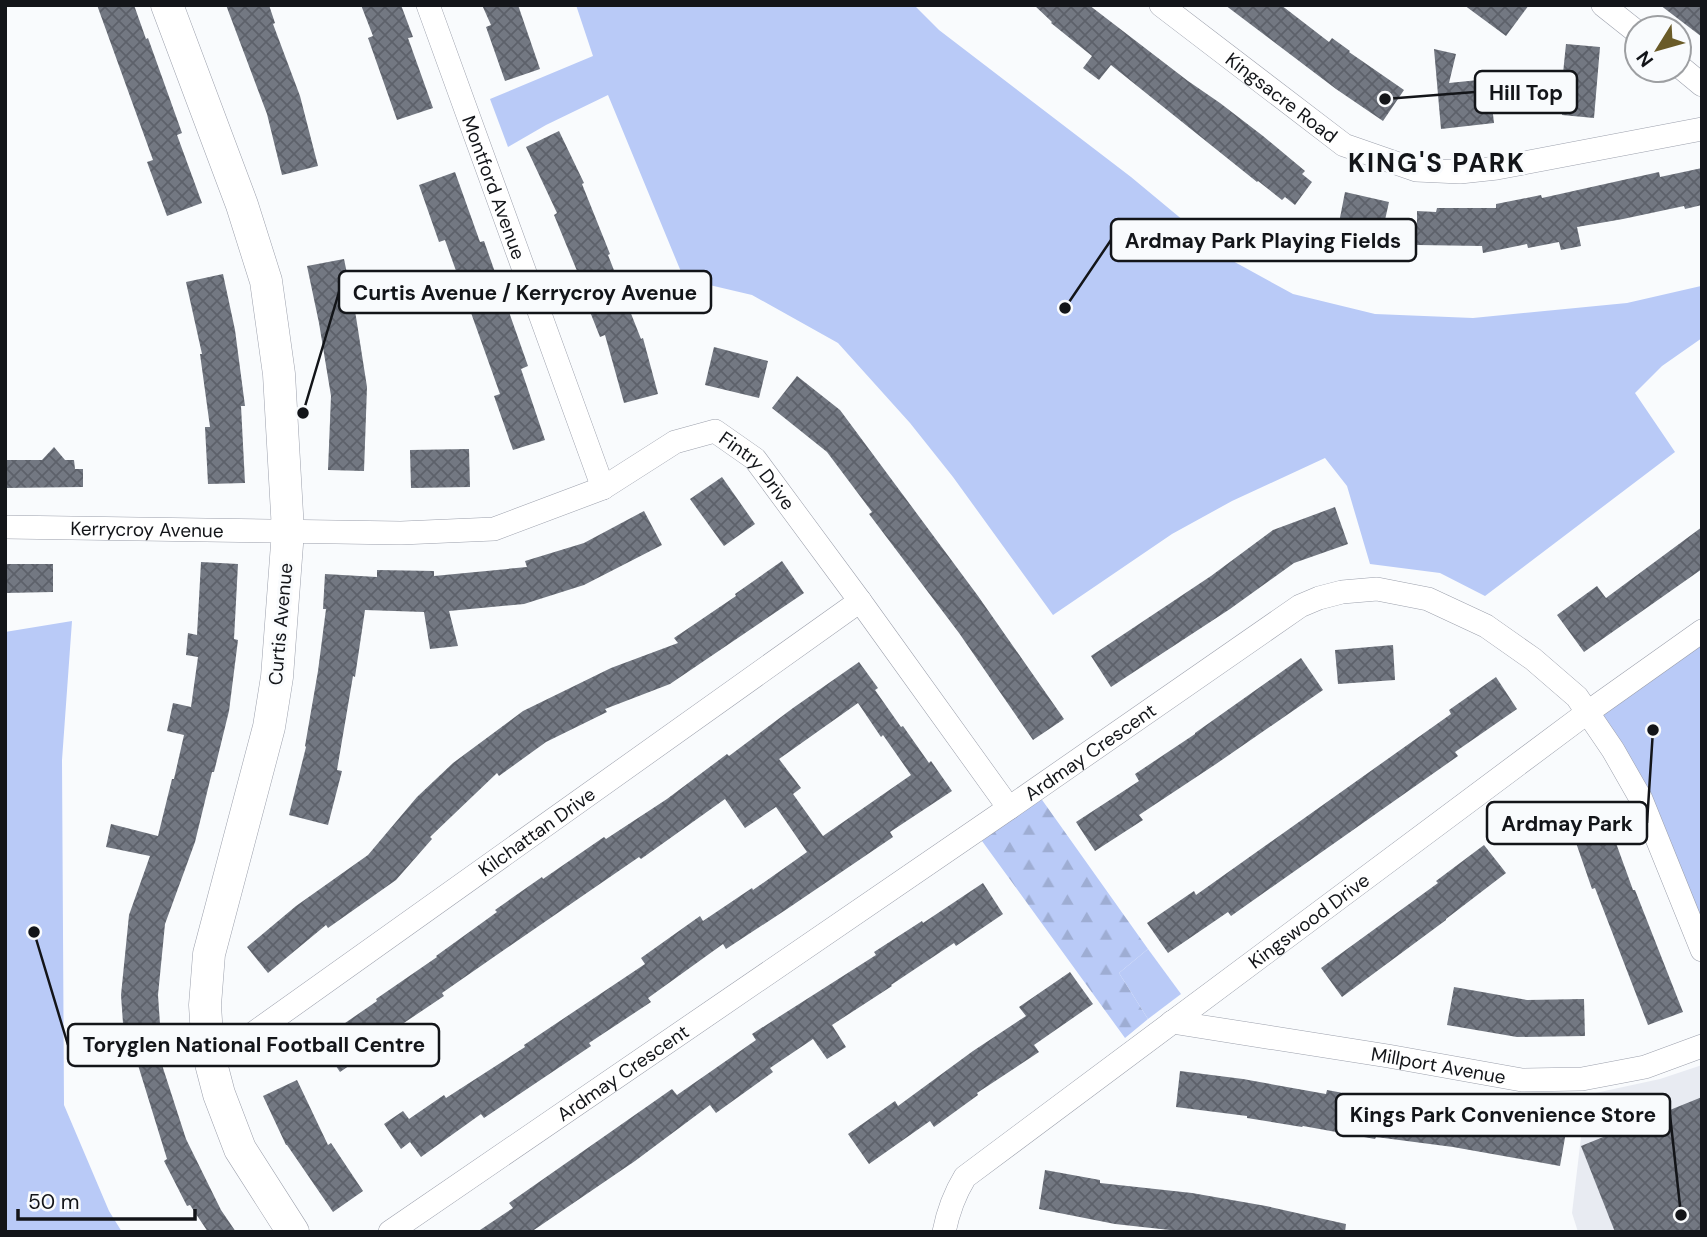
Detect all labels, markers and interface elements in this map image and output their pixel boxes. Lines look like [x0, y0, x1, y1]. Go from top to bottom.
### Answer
north arrow [1623, 14, 1693, 84]
text: N [1631, 46, 1659, 72]
street label: Kingsacre Road [1220, 47, 1343, 149]
callout: Hill Top [1475, 71, 1577, 113]
text: Hill Top [1489, 79, 1563, 107]
street label: Montford Avenue [456, 112, 531, 263]
district label: KING'S PARK [1348, 146, 1526, 180]
callout: Ardmay Park Playing Fields [1111, 219, 1416, 261]
text: Ardmay Park Playing Fields [1125, 227, 1401, 255]
callout: Curtis Avenue / Kerrycroy Avenue [339, 271, 711, 313]
text: Curtis Avenue / Kerrycroy Avenue [353, 279, 697, 307]
street label: Fintry Drive [714, 426, 800, 515]
street label: Kerrycroy Avenue [70, 516, 224, 543]
street label: Curtis Avenue [263, 562, 298, 686]
street label: Ardmay Crescent [1020, 698, 1161, 806]
street label: Kilchattan Drive [473, 782, 600, 882]
callout: Ardmay Park [1487, 802, 1647, 844]
text: Ardmay Park [1501, 810, 1633, 838]
street label: Kingswood Drive [1243, 867, 1375, 974]
street label: Ardmay Crescent [552, 1019, 694, 1127]
callout: Toryglen National Football Centre [68, 1024, 439, 1066]
text: Toryglen National Football Centre [83, 1031, 425, 1059]
street label: Millport Avenue [1369, 1042, 1508, 1090]
callout: Kings Park Convenience Store [1336, 1094, 1670, 1136]
text: Kings Park Convenience Store [1350, 1101, 1656, 1129]
scale bar [18, 1178, 194, 1222]
text: 50 m [28, 1188, 79, 1216]

